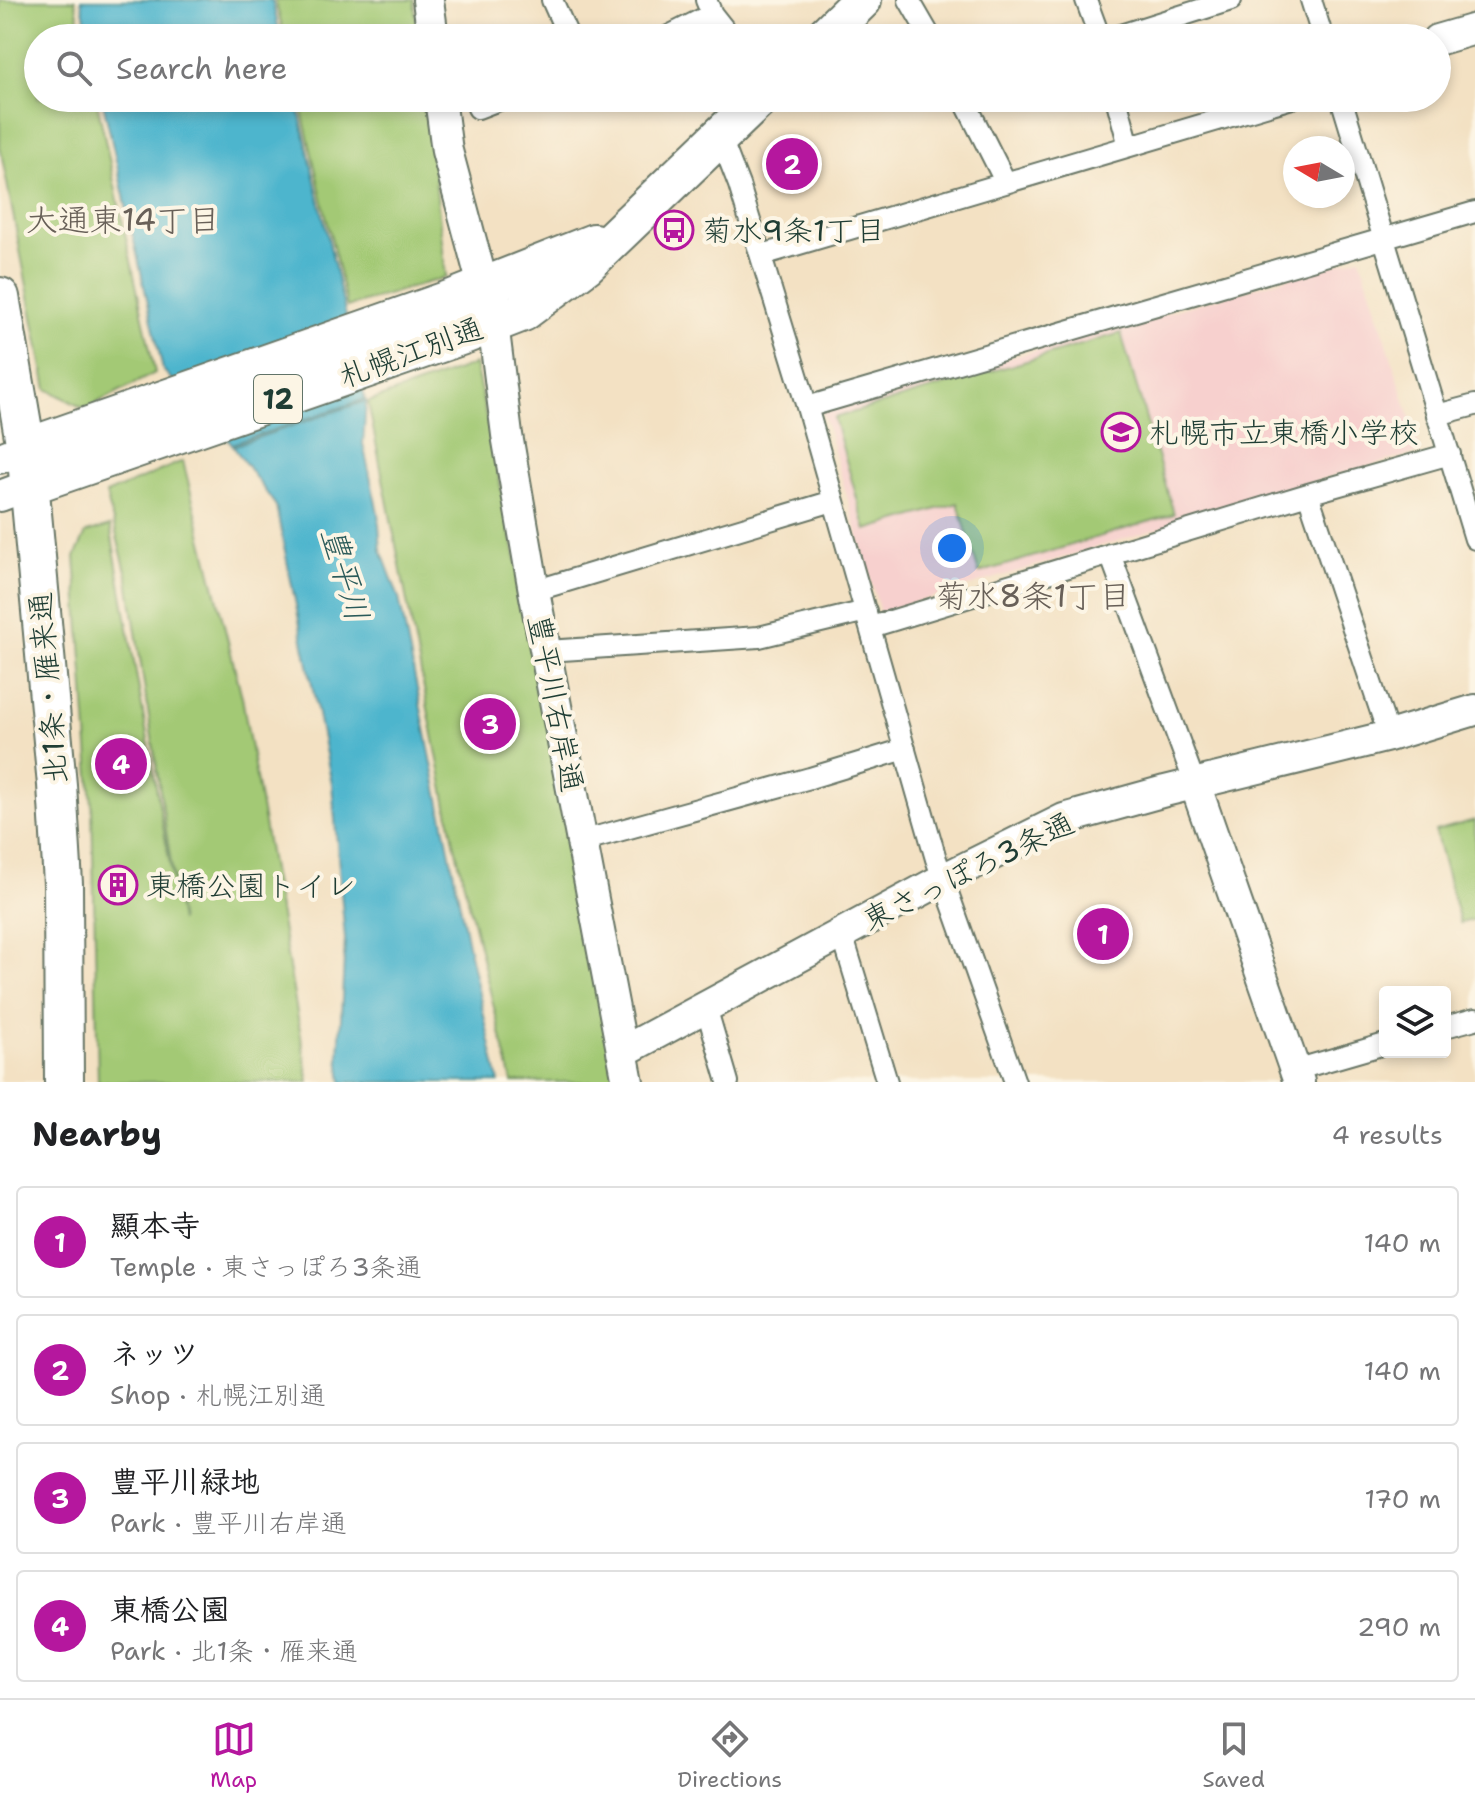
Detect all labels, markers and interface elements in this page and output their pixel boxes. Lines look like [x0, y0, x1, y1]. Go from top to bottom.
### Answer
search box [24, 24, 1451, 112]
icon: search [52, 46, 96, 90]
text: Search here [116, 48, 287, 89]
pin: 2 [766, 134, 818, 194]
north arrow [1283, 136, 1355, 208]
district label: 大通東14丁目 [26, 198, 220, 241]
bus stop icon: 菊水9条1丁目 [653, 209, 695, 251]
place label: 菊水9条1丁目 [702, 210, 886, 251]
street label: 札幌江別通 [334, 307, 488, 397]
road number: 12 [254, 375, 302, 423]
school or university icon: 札幌市立東橋小学校 [1100, 411, 1142, 453]
place label: 札幌市立東橋小学校 [1149, 412, 1419, 453]
water label: 豊平川 [312, 522, 380, 626]
your location [932, 528, 972, 568]
district label: 菊水8条1丁目 [935, 574, 1131, 617]
street label: 北1条・雁来通 [19, 590, 77, 786]
street label: 豊平川右岸通 [519, 611, 593, 795]
pin: 3 [464, 694, 516, 754]
pin: 4 [95, 734, 147, 794]
street label: 東さっぽろ3条通 [855, 802, 1081, 940]
building icon: 東橋公園トイレ [97, 864, 139, 906]
place label: 東橋公園トイレ [146, 865, 356, 906]
pin: 1 [1077, 904, 1129, 964]
map controls [1379, 986, 1451, 1058]
button: layers [1379, 986, 1451, 1058]
text: Nearby [32, 1111, 162, 1157]
text: 4 results [1331, 1117, 1443, 1152]
text: 顯本寺 [110, 1205, 200, 1246]
text: 1 [54, 1225, 66, 1260]
text: 140 m [1364, 1225, 1441, 1260]
text: Temple · 東さっぽろ3条通 [110, 1249, 422, 1284]
text: ネッツ [110, 1333, 199, 1374]
text: 2 [51, 1353, 69, 1388]
text: 140 m [1364, 1353, 1441, 1388]
text: Shop · 札幌江別通 [110, 1377, 326, 1412]
text: 豊平川緑地 [110, 1461, 260, 1502]
text: 3 [51, 1481, 69, 1516]
text: 170 m [1364, 1481, 1441, 1516]
text: Park · 豊平川右岸通 [110, 1505, 347, 1540]
text: 東橋公園 [110, 1589, 230, 1630]
text: 4 [51, 1609, 69, 1644]
text: 290 m [1357, 1609, 1441, 1644]
text: Park · 北1条・雁来通 [110, 1633, 358, 1668]
tab: Map [210, 1717, 257, 1794]
tab: Directions [677, 1717, 782, 1794]
tab: Saved [1202, 1717, 1265, 1794]

